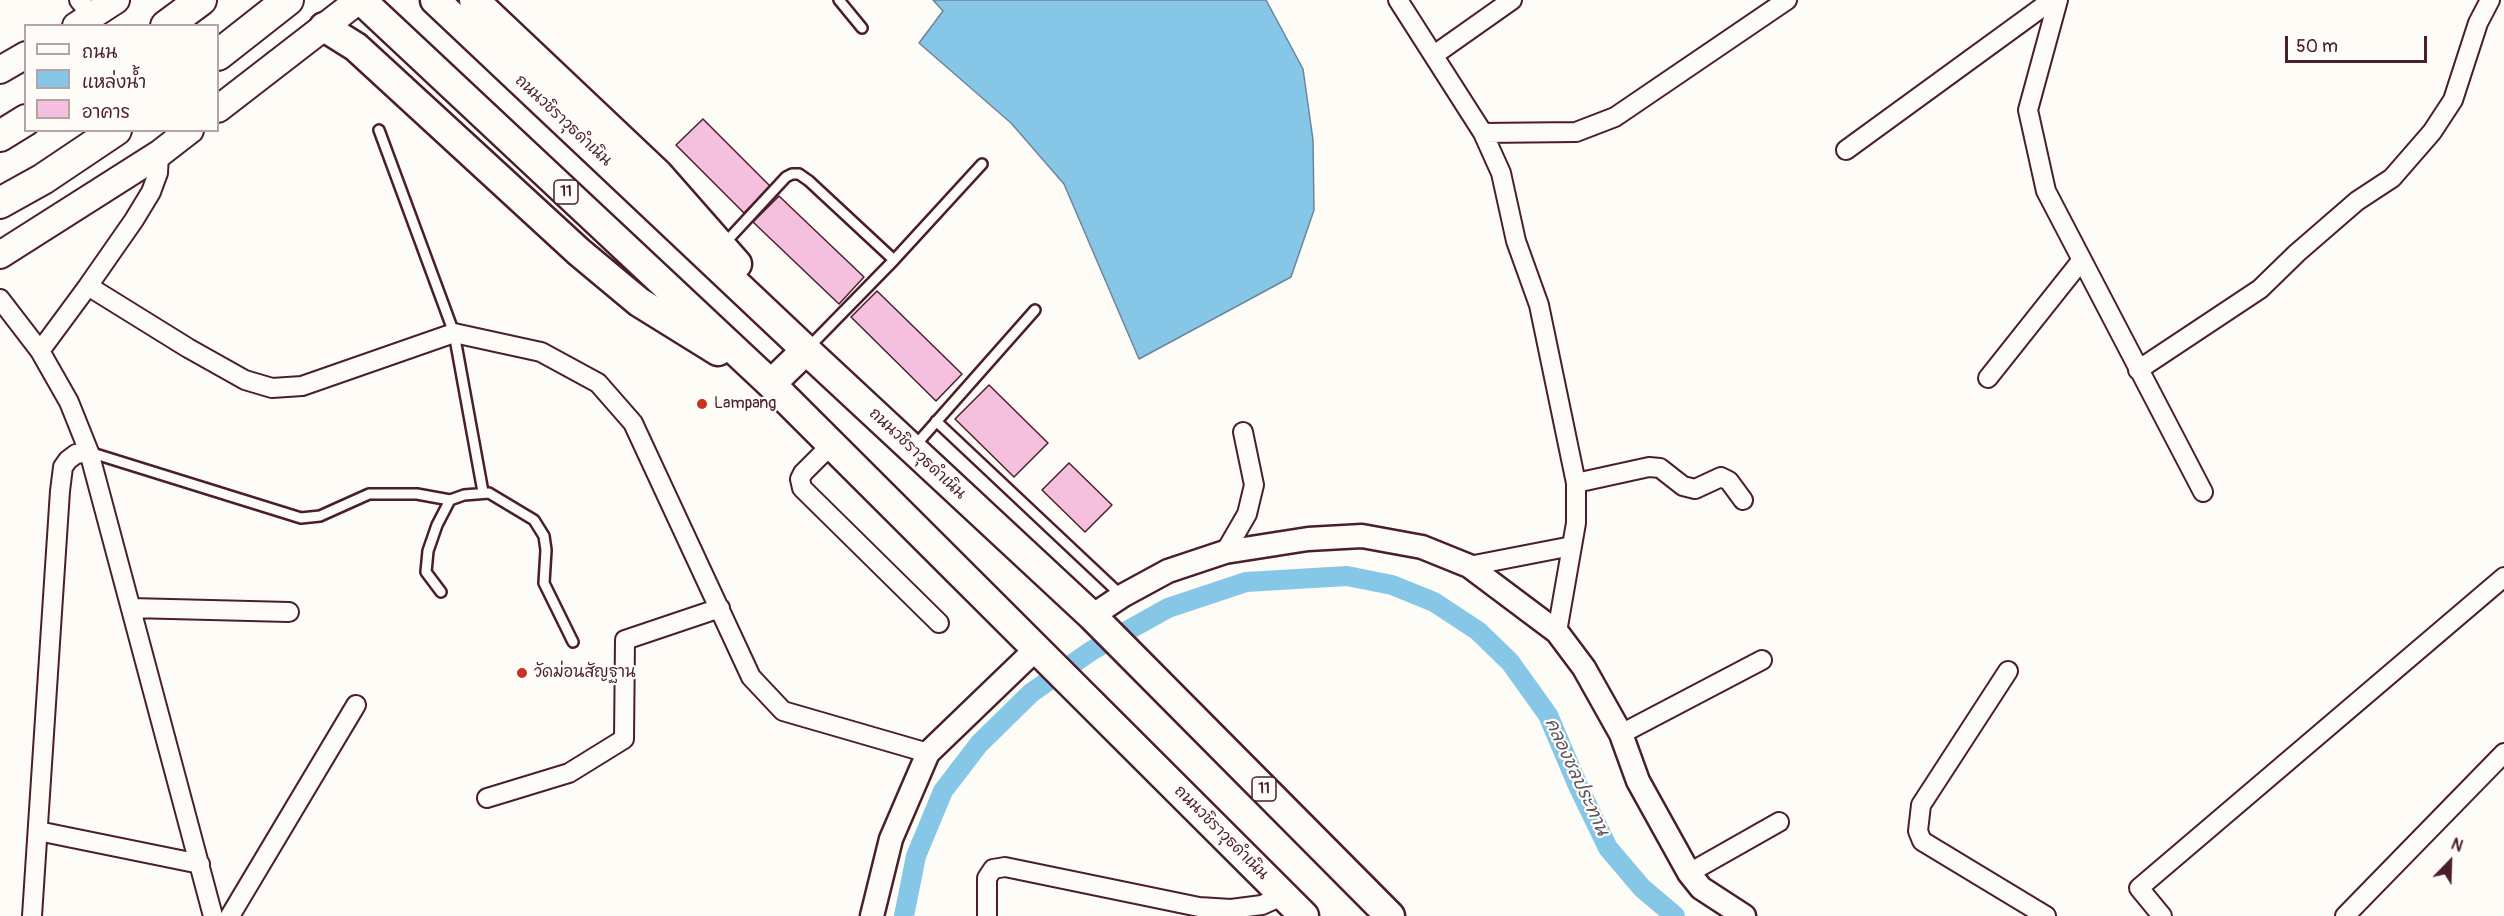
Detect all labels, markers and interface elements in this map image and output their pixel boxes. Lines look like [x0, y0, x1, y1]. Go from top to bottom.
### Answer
legend [24, 24, 219, 132]
scale bar [2288, 24, 2430, 62]
text: 50 m [2296, 35, 2338, 58]
text: ถนน [82, 41, 117, 64]
text: แหล่งน้ำ [82, 71, 146, 94]
street label: ถนนวชิราวุธดำเนิน [511, 71, 615, 171]
text: อาคาร [82, 101, 130, 124]
road number: 11 [554, 180, 578, 204]
place label: Lampang [714, 394, 776, 414]
marker: Lampang [695, 397, 709, 411]
street label: ถนนวชิราวุธดำเนิน [865, 404, 969, 504]
place label: วัดม่อนสัญฐาน [534, 663, 636, 683]
marker: วัดม่อนสัญฐาน [515, 666, 529, 680]
water label: คลองชลประทาน [1539, 715, 1613, 839]
road number: 11 [1252, 777, 1276, 801]
street label: ถนนวชิราวุธดำเนิน [1170, 782, 1272, 884]
north arrow [2420, 832, 2480, 892]
text: N [2448, 834, 2466, 857]

